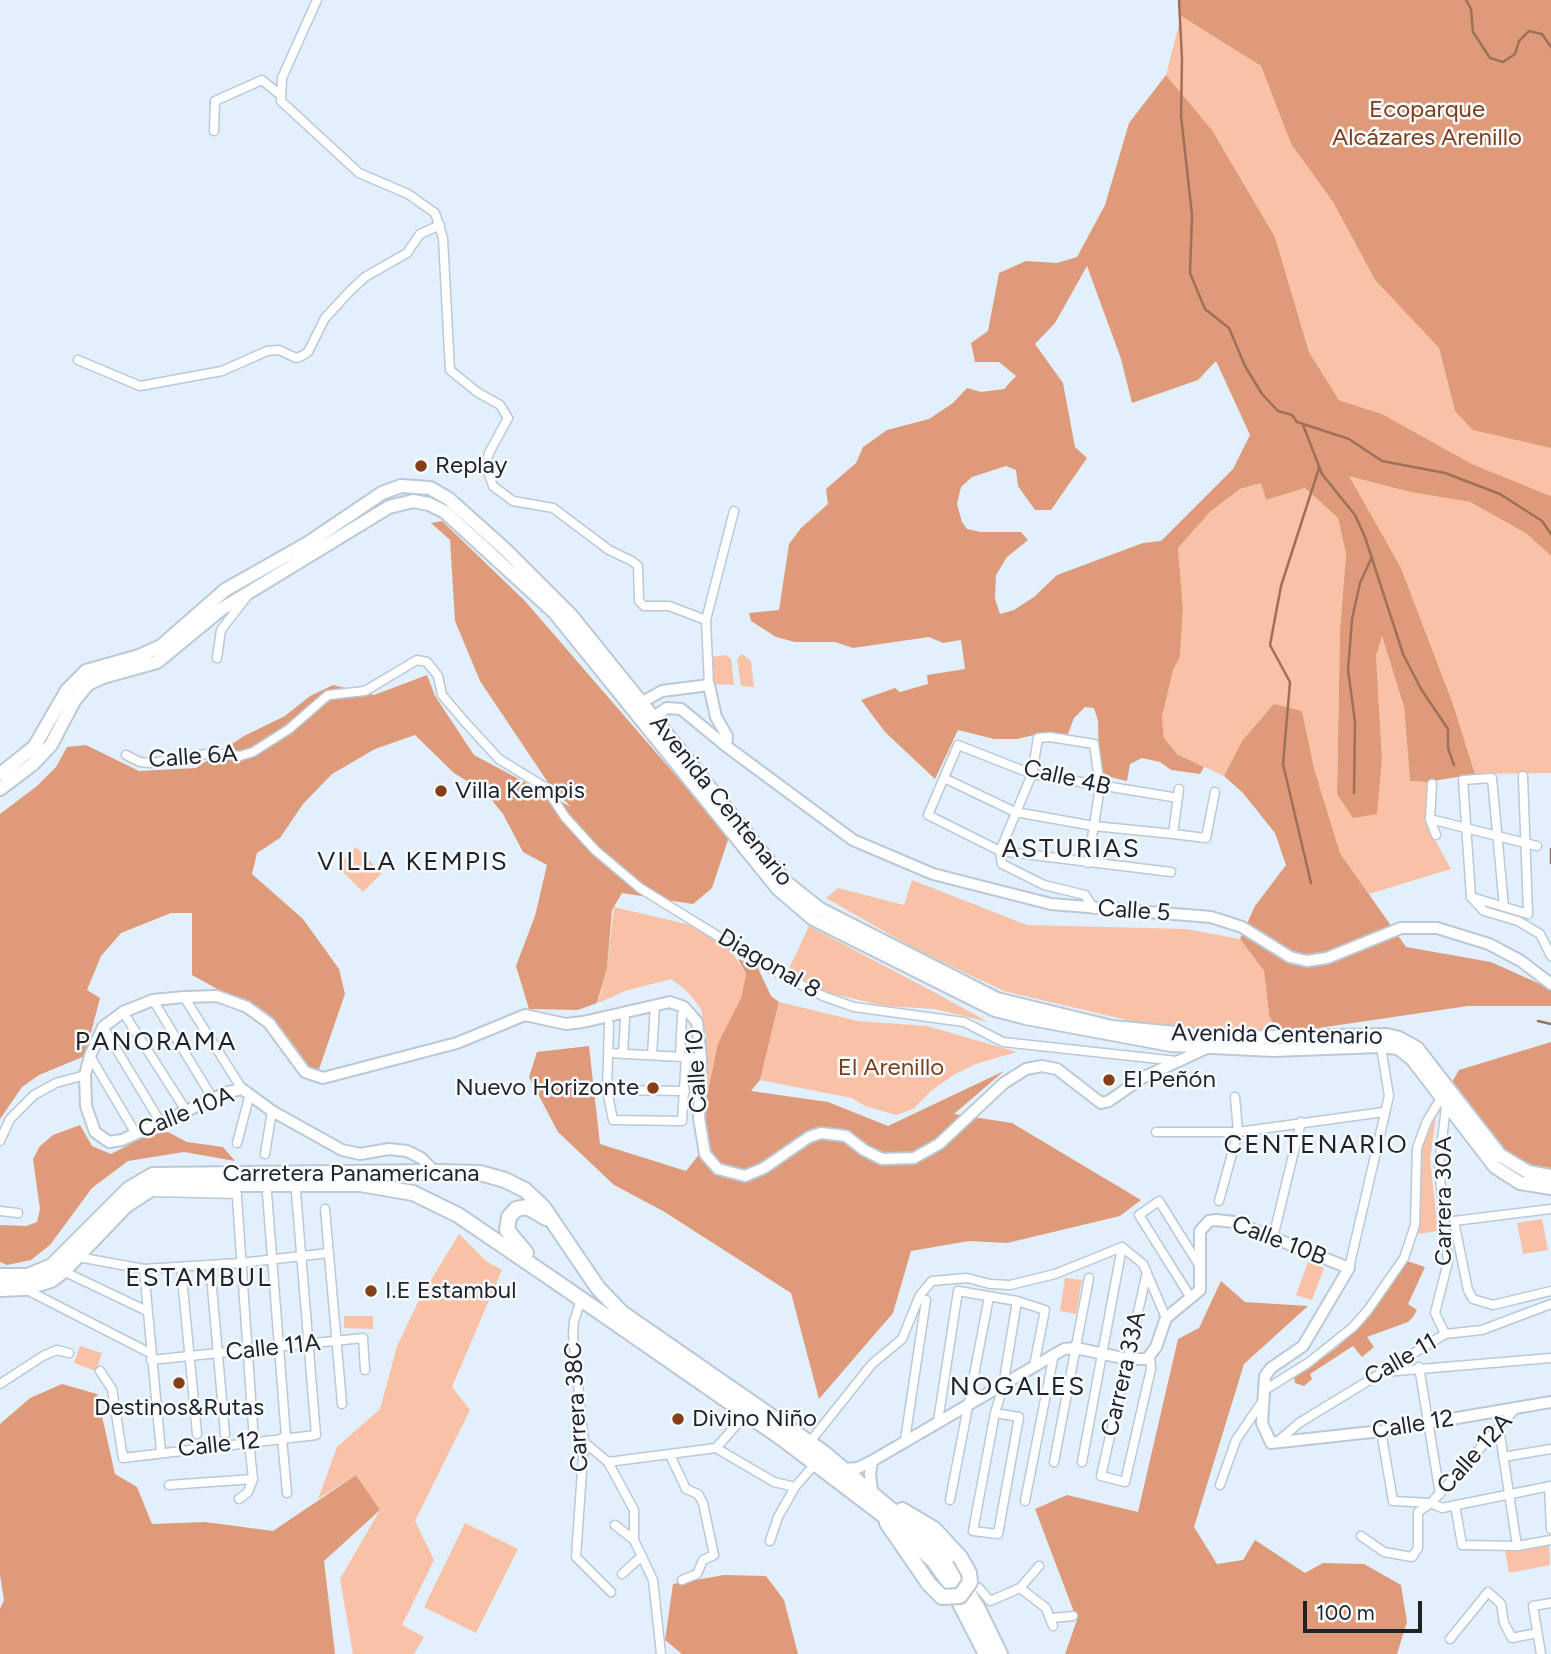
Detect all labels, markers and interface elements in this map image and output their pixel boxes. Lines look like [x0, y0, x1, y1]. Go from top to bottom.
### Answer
park label: Ecoparque Alcázares Arenillo [1332, 96, 1522, 152]
place label: Replay [435, 452, 507, 480]
marker: Replay [413, 458, 429, 474]
street label: Avenida Centenario [643, 710, 799, 892]
street label: Calle 6A [148, 740, 238, 774]
street label: Calle 4B [1021, 754, 1113, 802]
place label: Villa Kempis [455, 777, 585, 805]
marker: Villa Kempis [433, 783, 449, 799]
district label: ASTURIAS [1002, 833, 1140, 865]
district label: VILLA KEMPIS [319, 846, 507, 878]
street label: Calle 5 [1097, 894, 1171, 928]
street label: Diagonal 8 [712, 923, 826, 1005]
street label: Avenida Centenario [1171, 1019, 1383, 1051]
district label: PANORAMA [76, 1026, 236, 1058]
street label: Calle 10 [680, 1028, 714, 1114]
park label: El Arenillo [838, 1054, 944, 1082]
place label: El Peñón [1123, 1066, 1216, 1094]
marker: El Peñón [1101, 1072, 1117, 1088]
place label: Nuevo Horizonte [455, 1074, 639, 1102]
marker: Nuevo Horizonte [645, 1080, 661, 1096]
street label: Calle 10A [134, 1081, 238, 1145]
district label: CENTENARIO [1225, 1129, 1407, 1161]
street label: Carrera 30A [1430, 1136, 1458, 1266]
street label: Carretera Panamericana [223, 1160, 479, 1188]
street label: Calle 10B [1228, 1210, 1330, 1272]
district label: ESTAMBUL [126, 1262, 272, 1294]
place label: I.E Estambul [385, 1277, 516, 1305]
marker: I.E Estambul [363, 1283, 379, 1299]
street label: Carrera 33A [1096, 1309, 1152, 1439]
street label: Calle 11 [1360, 1328, 1442, 1392]
street label: Calle 11A [224, 1329, 322, 1367]
street label: Carrera 38C [559, 1341, 595, 1473]
district label: NOGALES [951, 1371, 1085, 1403]
marker: Destinos&Rutas [171, 1375, 187, 1391]
place label: Destinos&Rutas [94, 1394, 264, 1422]
street label: Calle 12 [1370, 1404, 1456, 1446]
place label: Divino Niño [692, 1405, 817, 1433]
street label: Calle 12A [1431, 1408, 1519, 1500]
marker: Divino Niño [670, 1411, 686, 1427]
street label: Calle 12 [176, 1426, 262, 1464]
scale bar [1306, 1588, 1425, 1632]
text: 100 m [1316, 1600, 1375, 1625]

